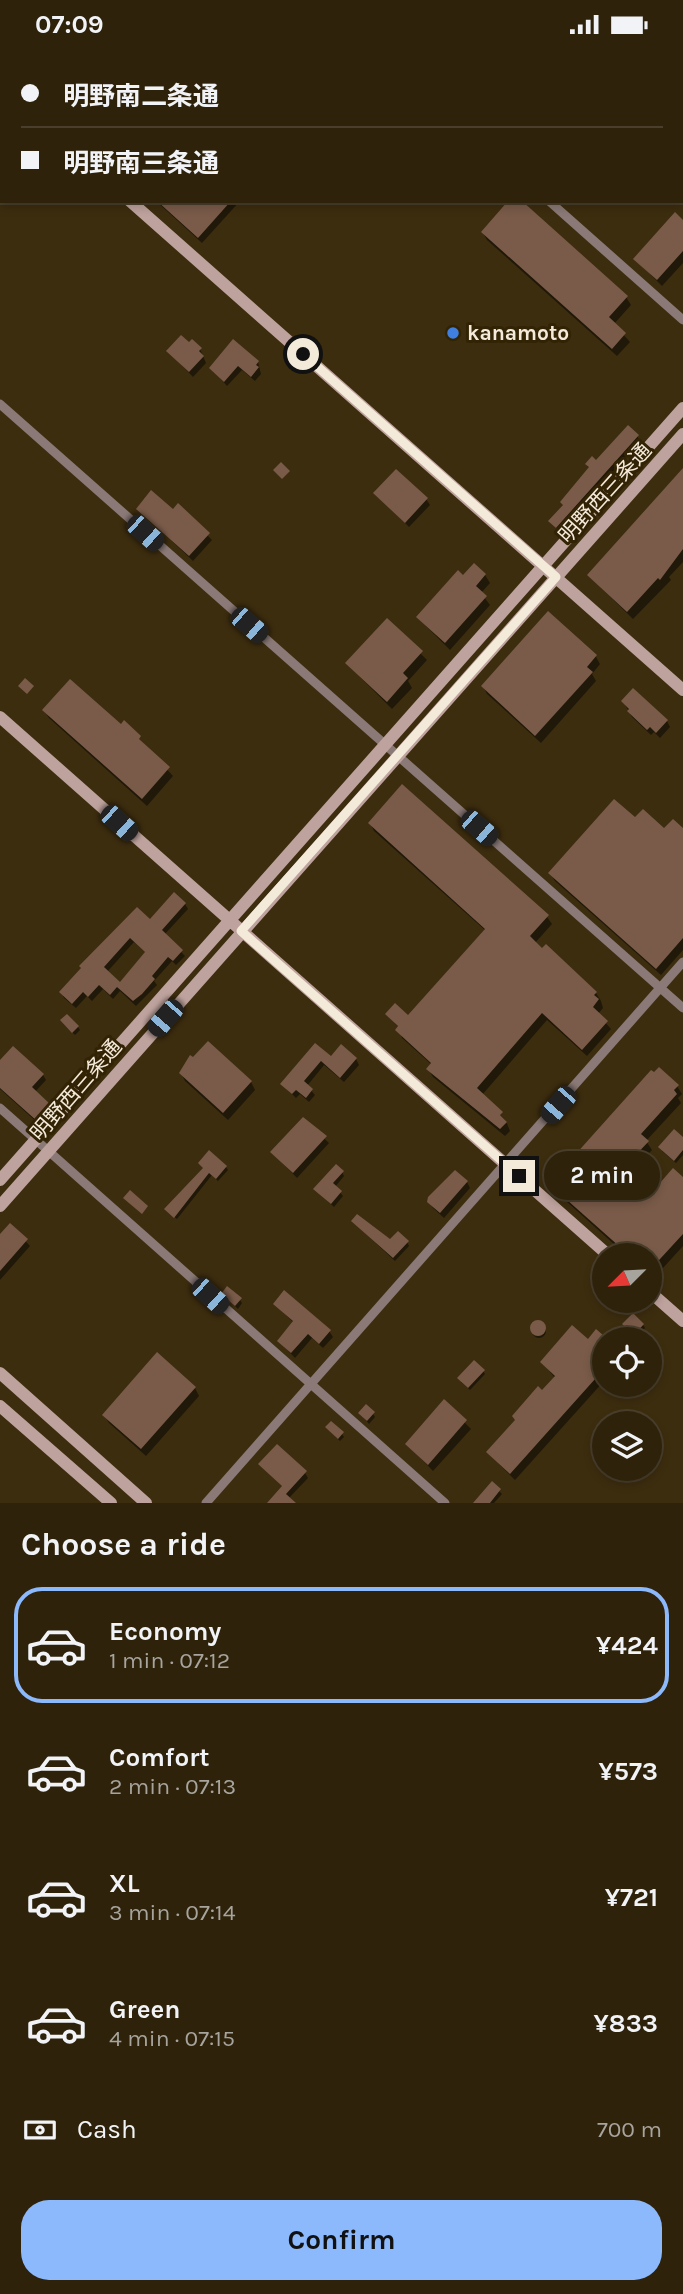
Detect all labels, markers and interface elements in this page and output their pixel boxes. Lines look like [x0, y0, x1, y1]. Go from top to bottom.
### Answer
text: 07:09 [35, 9, 104, 40]
text: 明野南二条通 [63, 81, 219, 112]
text: 明野南三条通 [63, 148, 219, 179]
place label: kanamoto [467, 321, 569, 345]
marker: kanamoto [445, 325, 461, 341]
route start [287, 338, 319, 370]
street label: 明野西三条通 [554, 438, 656, 548]
car [123, 511, 168, 555]
car [227, 603, 272, 647]
car [97, 801, 142, 845]
car [457, 806, 502, 850]
car [144, 995, 187, 1041]
street label: 明野西三条通 [26, 1035, 126, 1145]
car [537, 1082, 580, 1128]
callout: 2 min [544, 1151, 659, 1201]
route end [503, 1160, 535, 1192]
text: 2 min [570, 1162, 634, 1189]
north arrow [592, 1243, 662, 1313]
map controls [592, 1243, 662, 1481]
car [188, 1274, 233, 1318]
button: locate [592, 1327, 662, 1397]
button: layers [592, 1411, 662, 1481]
text: Choose a ride [21, 1526, 226, 1563]
icon: car [25, 1614, 88, 1677]
text: Economy [109, 1616, 221, 1647]
text: ¥424 [596, 1630, 658, 1661]
text: 1 min · 07:12 [109, 1647, 230, 1674]
icon: car [25, 1740, 88, 1803]
text: Comfort [109, 1742, 210, 1773]
text: ¥573 [599, 1756, 658, 1787]
text: 2 min · 07:13 [109, 1773, 236, 1800]
icon: car [25, 1866, 88, 1929]
text: XL [109, 1868, 140, 1899]
text: ¥721 [605, 1882, 658, 1913]
text: 3 min · 07:14 [109, 1899, 236, 1926]
icon: car [25, 1992, 88, 2055]
text: Green [109, 1994, 181, 2025]
text: ¥833 [594, 2008, 658, 2039]
text: 4 min · 07:15 [109, 2025, 235, 2052]
icon: cash [21, 2111, 59, 2149]
text: Cash [77, 2114, 137, 2145]
text: 700 m [597, 2116, 662, 2143]
button: Confirm [21, 2200, 662, 2280]

